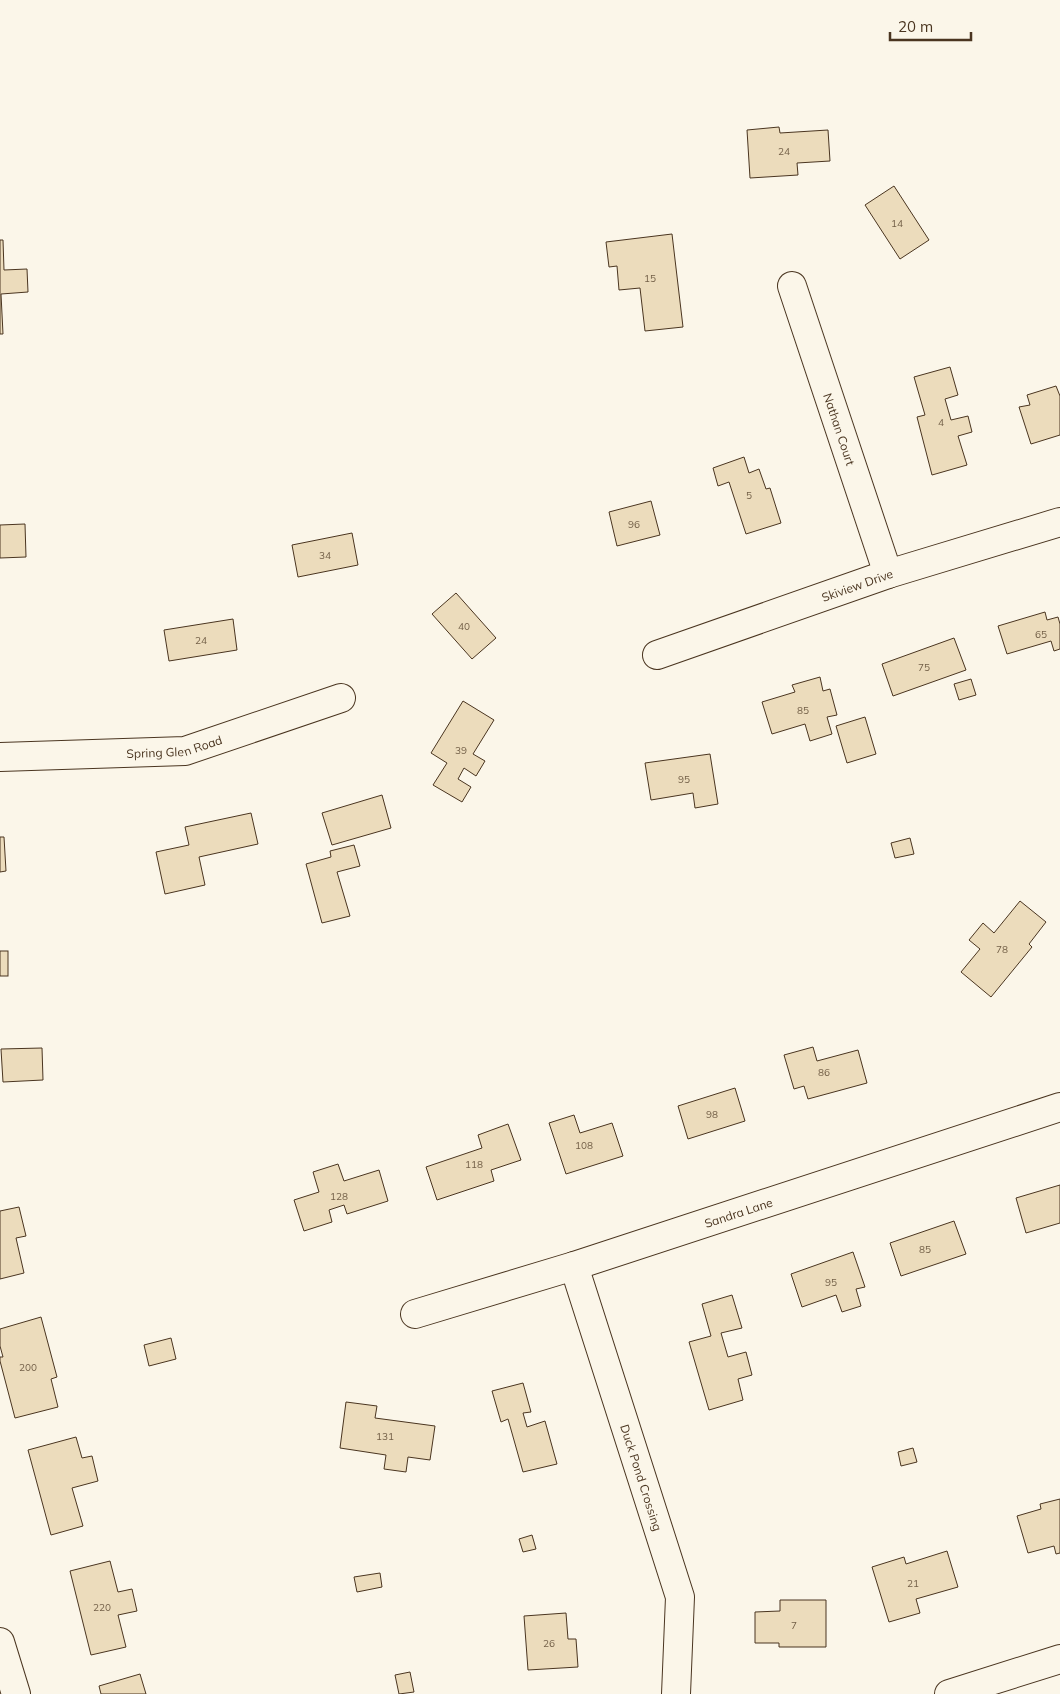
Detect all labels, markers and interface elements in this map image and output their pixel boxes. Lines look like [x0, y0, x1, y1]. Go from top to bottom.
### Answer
scale bar [890, 10, 971, 42]
text: 20 m [898, 17, 933, 36]
house number: 24 [778, 145, 790, 158]
house number: 14 [891, 217, 903, 230]
house number: 15 [644, 272, 656, 285]
street label: Nathan Court [821, 391, 859, 467]
house number: 4 [938, 416, 944, 429]
house number: 5 [746, 489, 752, 502]
house number: 96 [628, 518, 640, 531]
house number: 34 [319, 549, 331, 562]
street label: Skiview Drive [819, 565, 895, 604]
house number: 40 [458, 620, 470, 633]
house number: 65 [1035, 628, 1047, 641]
house number: 24 [195, 634, 207, 647]
house number: 75 [918, 661, 930, 674]
house number: 85 [797, 704, 809, 717]
street label: Spring Glen Road [126, 732, 224, 760]
house number: 39 [455, 744, 467, 757]
house number: 95 [678, 773, 690, 786]
house number: 78 [996, 943, 1008, 956]
house number: 86 [818, 1066, 830, 1079]
house number: 98 [706, 1108, 718, 1121]
house number: 108 [575, 1139, 593, 1152]
house number: 118 [465, 1158, 483, 1171]
house number: 128 [330, 1190, 348, 1203]
street label: Sandra Lane [702, 1194, 774, 1230]
house number: 85 [919, 1243, 931, 1256]
house number: 95 [825, 1276, 837, 1289]
house number: 200 [19, 1361, 37, 1374]
street label: Duck Pond Crossing [618, 1422, 666, 1533]
house number: 131 [376, 1430, 394, 1443]
house number: 21 [907, 1577, 919, 1590]
house number: 220 [93, 1601, 111, 1614]
house number: 7 [791, 1619, 797, 1632]
house number: 26 [543, 1637, 555, 1650]

